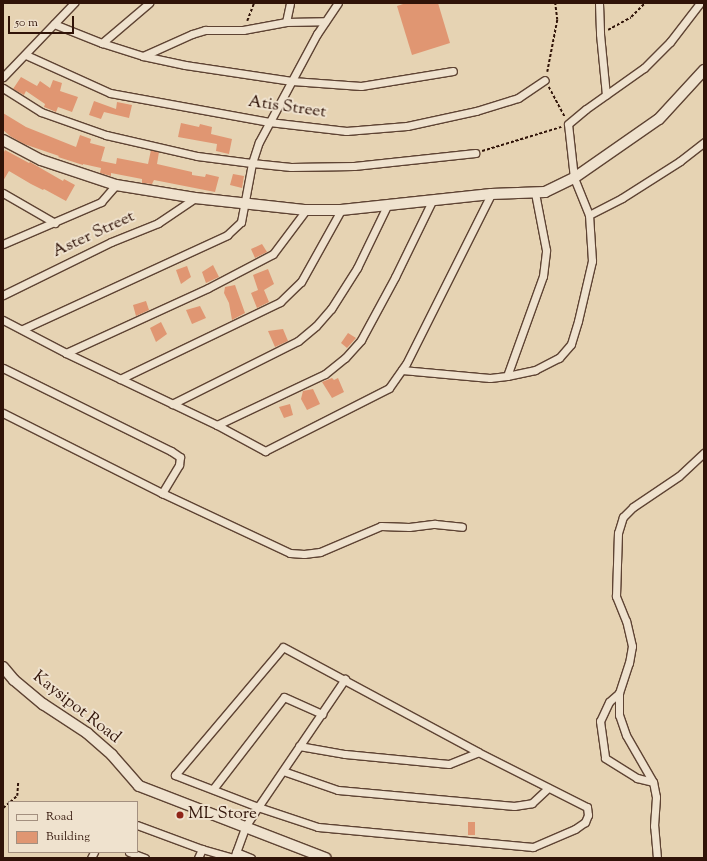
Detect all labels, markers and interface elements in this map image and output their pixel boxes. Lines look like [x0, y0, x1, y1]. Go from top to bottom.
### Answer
scale bar [10, 8, 76, 34]
text: 50 m [15, 14, 38, 32]
street label: Atis Street [247, 92, 327, 124]
street label: Aster Street [50, 207, 138, 263]
street label: Kaysipot Road [28, 667, 124, 749]
legend [8, 801, 138, 853]
place label: ML Store [188, 805, 257, 825]
text: Road [46, 808, 73, 826]
marker: ML Store [175, 810, 185, 820]
text: Building [46, 828, 90, 846]

